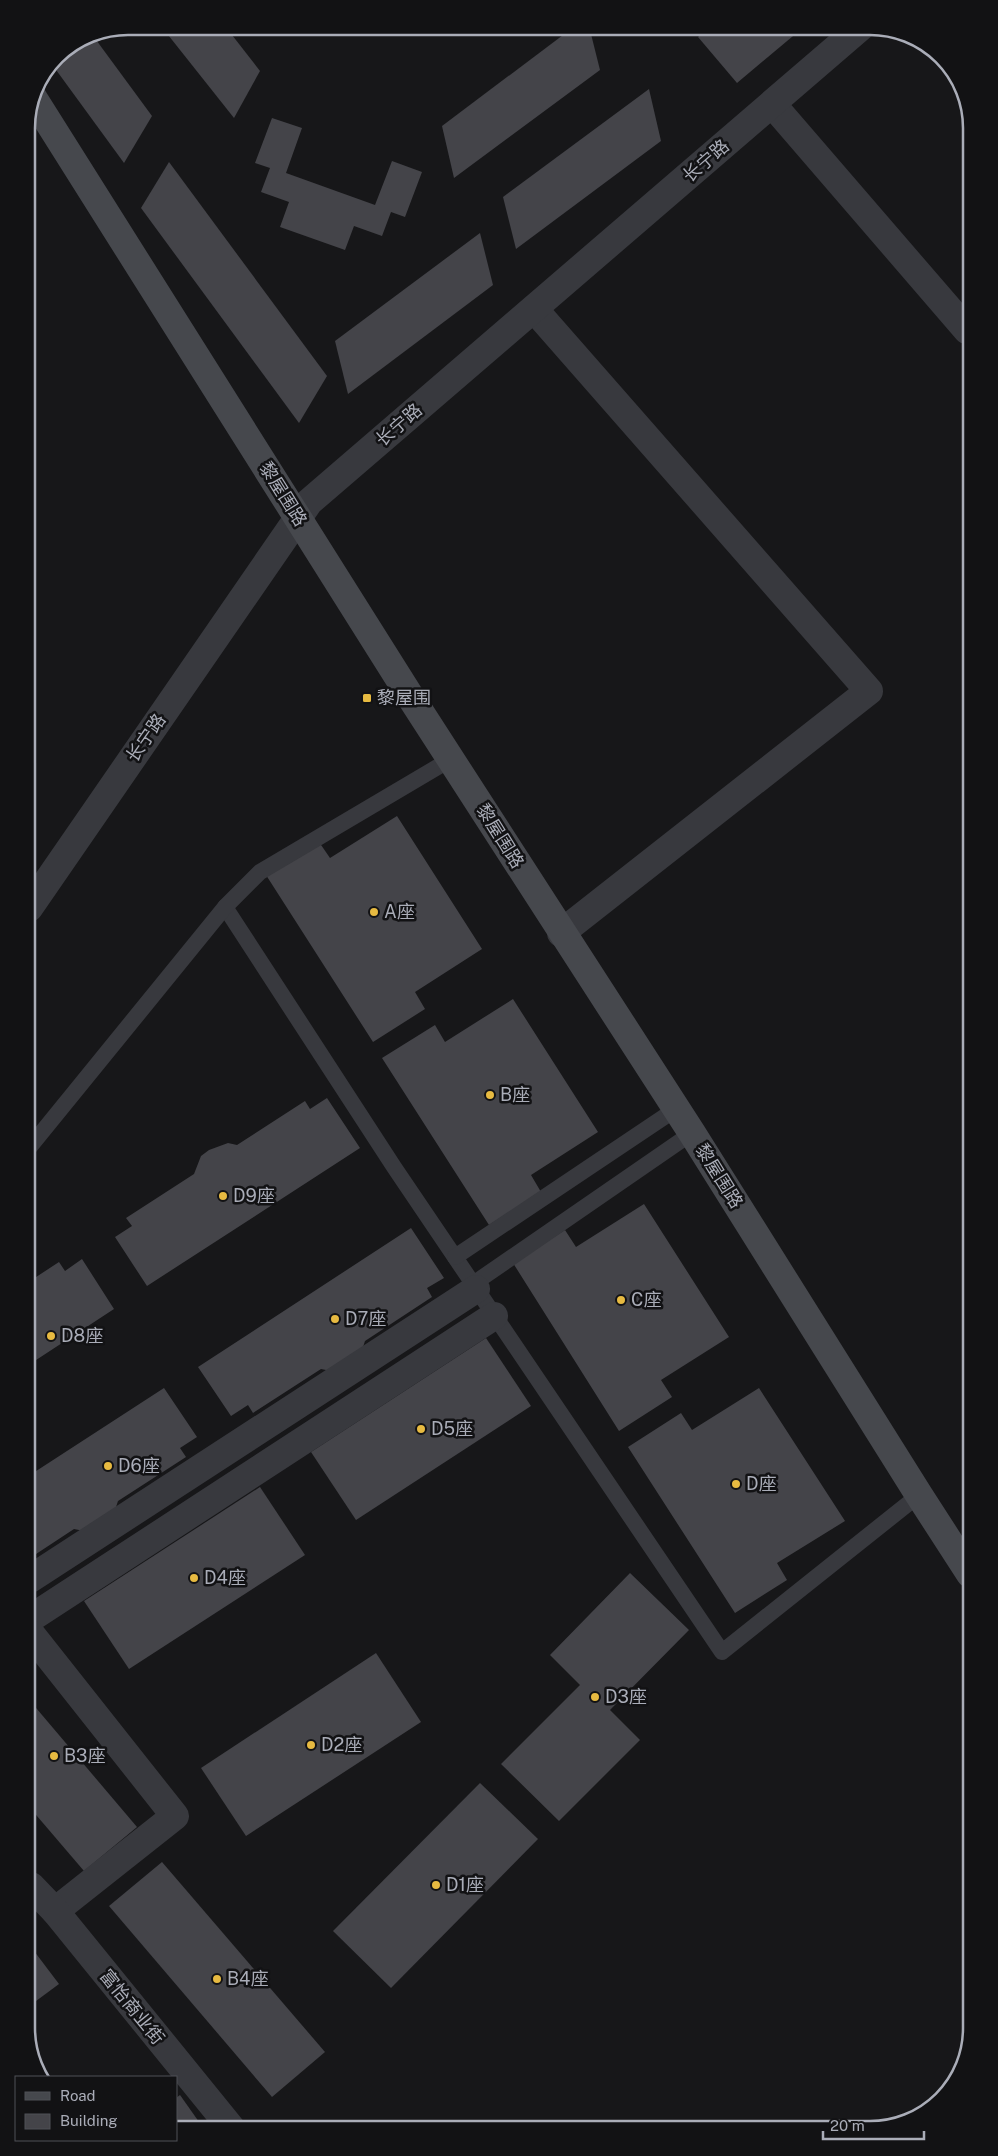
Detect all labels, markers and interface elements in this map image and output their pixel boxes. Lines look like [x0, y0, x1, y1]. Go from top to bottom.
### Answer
street label: 长宁路 [678, 135, 733, 186]
street label: 长宁路 [371, 399, 426, 450]
street label: 黎屋围路 [255, 458, 311, 530]
place label: 黎屋围 [377, 687, 431, 708]
marker: 黎屋围 [361, 692, 373, 704]
street label: 长宁路 [122, 710, 170, 766]
street label: 黎屋围路 [472, 800, 528, 872]
place label: A座 [384, 901, 415, 922]
marker: A座 [368, 906, 380, 918]
place label: B座 [500, 1084, 530, 1105]
marker: B座 [484, 1089, 496, 1101]
street label: 黎屋围路 [691, 1140, 747, 1212]
place label: D9座 [233, 1185, 275, 1206]
marker: D9座 [217, 1190, 229, 1202]
place label: C座 [631, 1289, 661, 1310]
marker: C座 [615, 1294, 627, 1306]
place label: D7座 [345, 1308, 386, 1329]
marker: D7座 [329, 1313, 341, 1325]
place label: D8座 [61, 1325, 103, 1346]
marker: D8座 [45, 1330, 57, 1342]
place label: D5座 [431, 1418, 473, 1439]
marker: D5座 [415, 1423, 427, 1435]
place label: D6座 [118, 1455, 160, 1476]
marker: D6座 [102, 1460, 114, 1472]
place label: D座 [746, 1473, 776, 1494]
marker: D座 [730, 1478, 742, 1490]
place label: D4座 [204, 1567, 246, 1588]
marker: D4座 [188, 1572, 200, 1584]
place label: D3座 [605, 1686, 647, 1707]
marker: D3座 [589, 1691, 601, 1703]
place label: D2座 [321, 1734, 362, 1755]
marker: D2座 [305, 1739, 317, 1751]
place label: B3座 [64, 1745, 105, 1766]
marker: B3座 [48, 1750, 60, 1762]
place label: D1座 [446, 1874, 484, 1895]
marker: D1座 [430, 1879, 442, 1891]
street label: 富怡商业街 [96, 1965, 169, 2048]
place label: B4座 [227, 1968, 268, 1989]
marker: B4座 [211, 1973, 223, 1985]
legend [15, 2076, 178, 2141]
text: Road [60, 2087, 96, 2104]
scale bar [823, 2108, 924, 2140]
text: Building [60, 2112, 118, 2129]
text: 20 m [830, 2117, 865, 2134]

